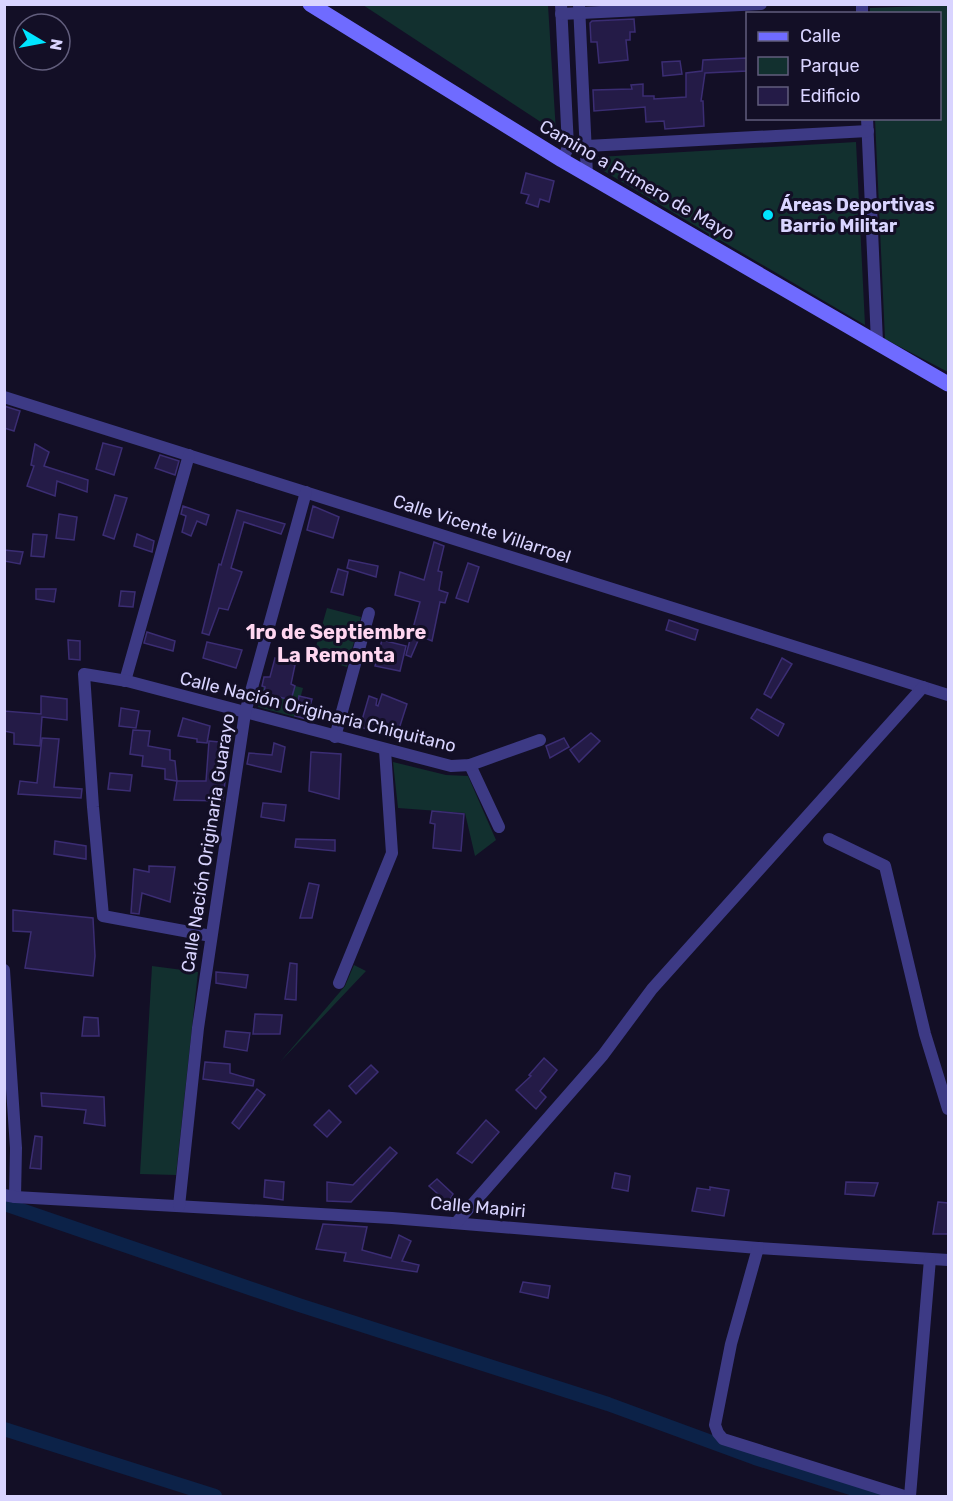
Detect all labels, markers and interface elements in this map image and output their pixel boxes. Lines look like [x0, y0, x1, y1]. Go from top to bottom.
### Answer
north arrow [12, 12, 72, 72]
legend [746, 12, 941, 120]
text: Calle [800, 25, 841, 47]
text: N [46, 37, 67, 52]
text: Parque [800, 55, 860, 77]
text: Edificio [800, 85, 860, 107]
street label: Camino a Primero de Mayo [536, 115, 738, 245]
place label: Áreas Deportivas Barrio Militar [780, 194, 935, 237]
marker: Áreas Deportivas Barrio Militar [761, 208, 775, 222]
street label: Calle Vicente Villarroel [390, 490, 574, 568]
district label: 1ro de Septiembre La Remonta [246, 620, 426, 667]
street label: Calle Nación Originaria Chiquitano [178, 667, 458, 757]
street label: Calle Nación Originaria Guarayo [177, 712, 239, 974]
street label: Calle Mapiri [429, 1192, 527, 1222]

